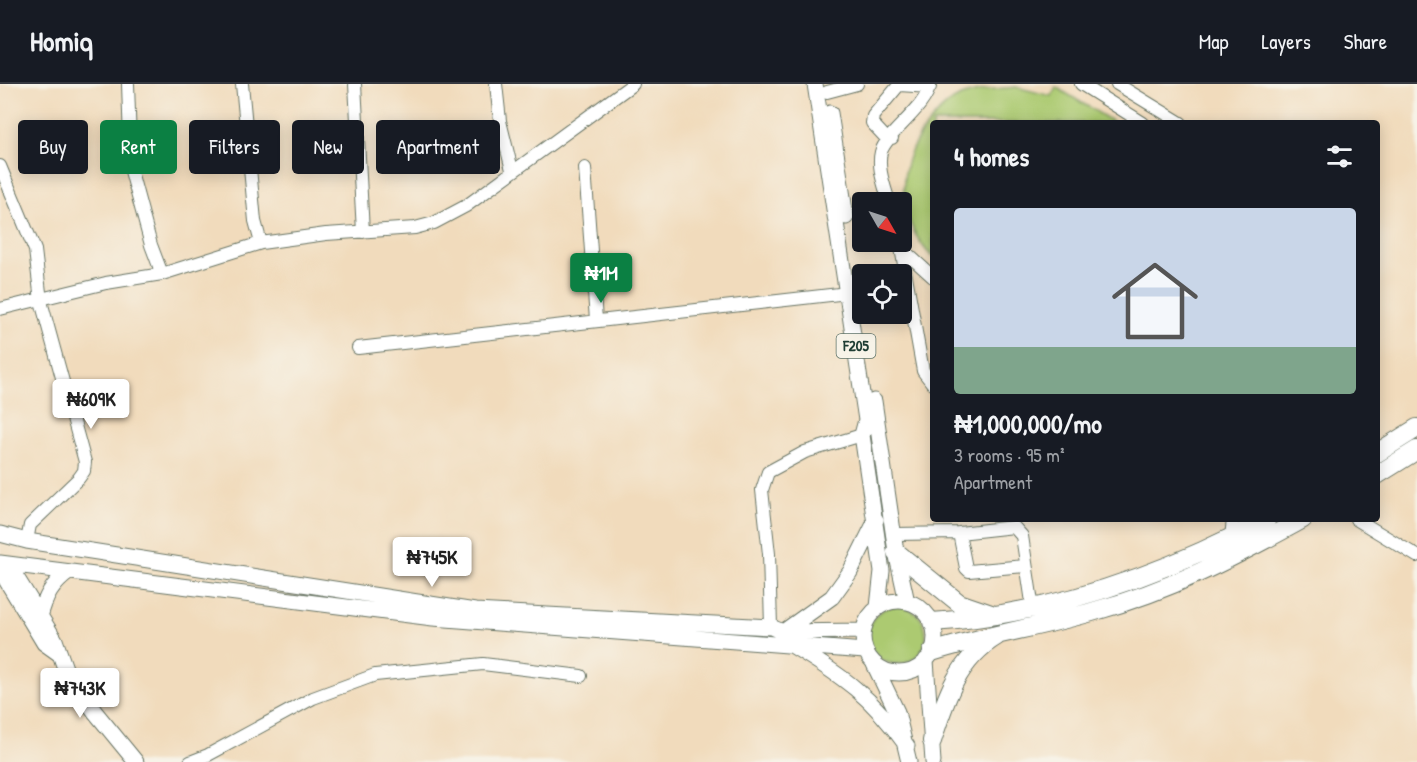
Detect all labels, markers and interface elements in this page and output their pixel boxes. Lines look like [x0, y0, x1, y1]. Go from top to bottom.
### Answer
text: Homiq [30, 22, 93, 60]
text: Map [1199, 27, 1228, 56]
text: Layers [1261, 27, 1311, 56]
text: Share [1344, 27, 1387, 56]
chip: Buy [18, 120, 88, 174]
chip: Rent [100, 120, 177, 174]
chip: Filters [189, 120, 280, 174]
chip: New [292, 120, 364, 174]
chip: Apartment [376, 120, 500, 174]
text: 4 homes [954, 139, 1029, 174]
icon: filters [1323, 140, 1356, 173]
north arrow [852, 192, 912, 252]
map controls [852, 192, 912, 324]
icon: home [1101, 247, 1209, 355]
pin: ₦1M [572, 253, 630, 304]
text: ₦1M [584, 259, 618, 286]
button: locate [852, 264, 912, 324]
road number: F205 [836, 334, 876, 358]
pin: ₦609K [49, 379, 133, 430]
text: ₦609K [66, 385, 116, 412]
text: ₦1,000,000/mo [954, 406, 1102, 441]
text: 3 rooms · 95 m² [954, 441, 1064, 468]
text: Apartment [954, 468, 1032, 495]
pin: ₦745K [390, 537, 474, 588]
text: ₦745K [407, 543, 457, 570]
pin: ₦743K [38, 668, 122, 719]
text: ₦743K [54, 674, 106, 701]

